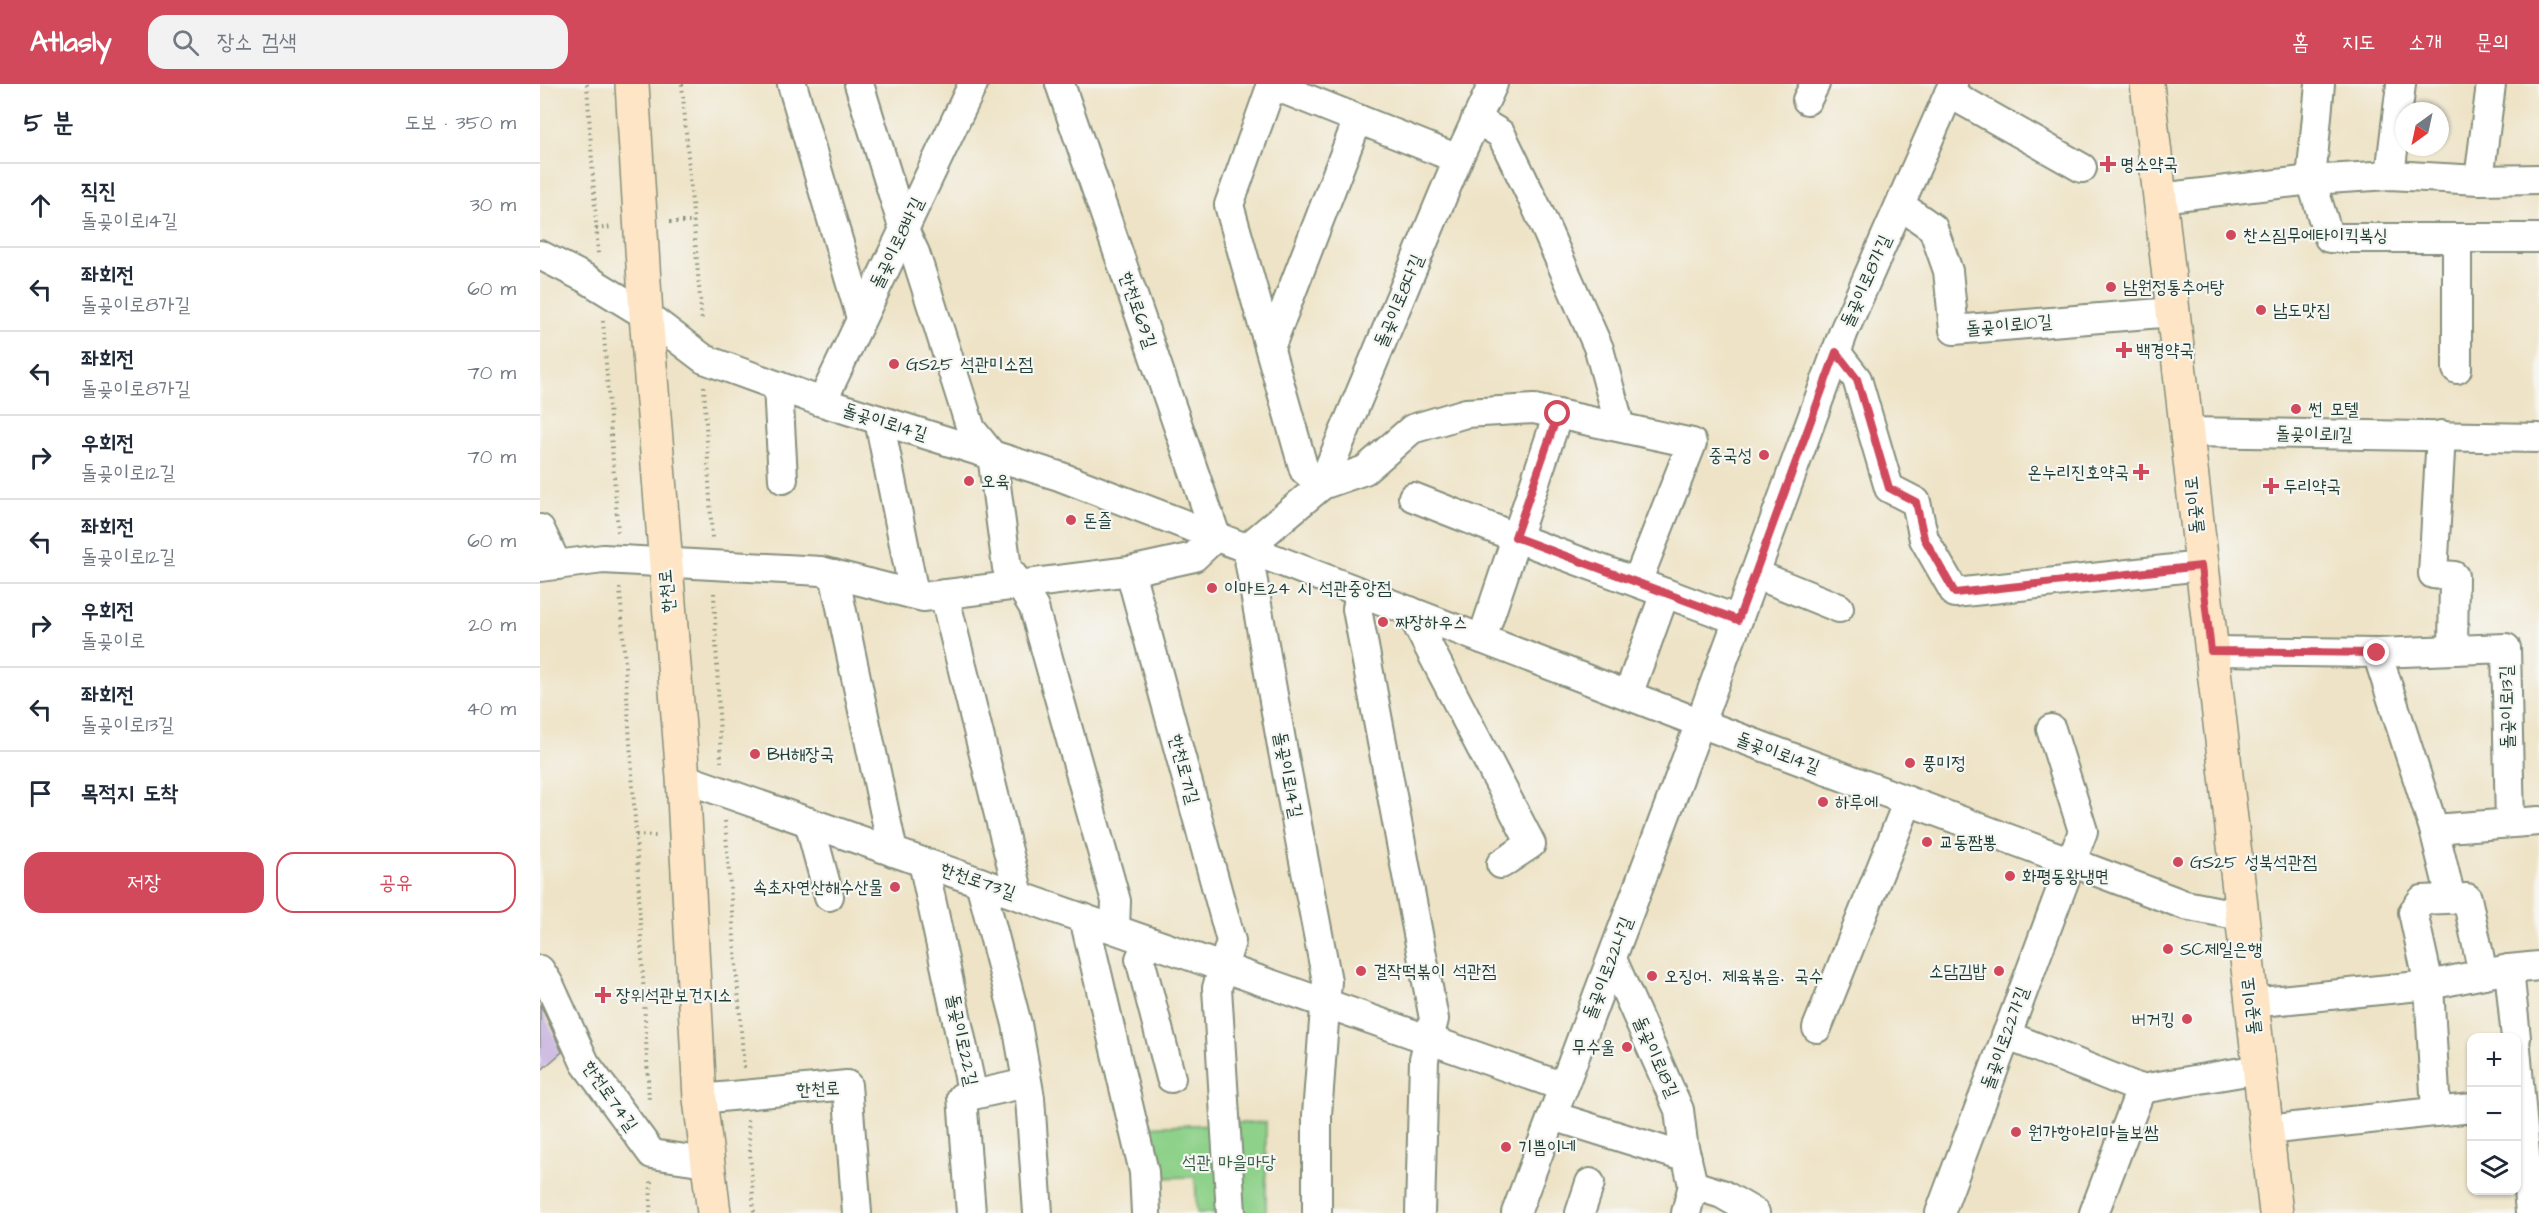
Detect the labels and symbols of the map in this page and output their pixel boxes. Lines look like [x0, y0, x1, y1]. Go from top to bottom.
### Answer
north arrow [2395, 102, 2449, 156]
place label: 명소약국 [2120, 152, 2178, 177]
marker: 명소약국 [2101, 157, 2115, 171]
street label: 돌곶이로8바길 [864, 193, 930, 293]
place label: 찬스짐무에타이킥복싱 [2243, 223, 2388, 248]
marker: 찬스짐무에타이킥복싱 [2224, 228, 2238, 242]
street label: 돌곶이로8가길 [1835, 230, 1898, 331]
street label: 돌곶이로8다길 [1368, 250, 1430, 351]
street label: 한천로69길 [1113, 268, 1163, 352]
place label: 남원정통추어탕 [2123, 275, 2225, 300]
marker: 남원정통추어탕 [2104, 280, 2118, 294]
place label: 남도맛집 [2273, 298, 2331, 323]
marker: 남도맛집 [2254, 303, 2268, 317]
street label: 돌곶이로10길 [1965, 309, 2053, 341]
place label: 백경약국 [2136, 338, 2194, 363]
marker: 백경약국 [2117, 343, 2131, 357]
place label: GS25 석관미소점 [906, 352, 1033, 377]
marker: GS25 석관미소점 [887, 357, 901, 371]
street label: 돌곶이로14길 [840, 397, 931, 447]
place label: 썬 모텔 [2308, 397, 2359, 422]
route start [1544, 400, 1570, 426]
marker: 썬 모텔 [2289, 402, 2303, 416]
street label: 돌곶이로11길 [2275, 421, 2353, 447]
place label: 중국성 [1709, 443, 1752, 468]
marker: 중국성 [1757, 448, 1771, 462]
place label: 온누리진호약국 [2028, 460, 2129, 485]
marker: 온누리진호약국 [2134, 465, 2148, 479]
place label: 오육 [981, 469, 1010, 494]
marker: 오육 [962, 474, 976, 488]
place label: 두리약국 [2283, 474, 2341, 499]
street label: 돌곶이로 [2179, 475, 2209, 535]
marker: 두리약국 [2264, 479, 2278, 493]
place label: 돈즐 [1083, 508, 1112, 533]
marker: 돈즐 [1064, 513, 1078, 527]
street label: 한천로 [653, 568, 681, 614]
place label: 이마트24 시 석관중앙점 [1224, 576, 1392, 601]
marker: 이마트24 시 석관중앙점 [1205, 581, 1219, 595]
place label: 짜장하우스 [1395, 610, 1467, 635]
marker: 짜장하우스 [1376, 615, 1390, 629]
route end [2363, 639, 2389, 665]
street label: 돌곶이로13길 [2494, 664, 2520, 749]
street label: 돌곶이로14길 [1733, 726, 1824, 780]
street label: 돌곶이로14길 [1267, 730, 1309, 821]
street label: 한천로71길 [1163, 731, 1205, 807]
place label: BH해장국 [767, 742, 834, 767]
marker: BH해장국 [748, 747, 762, 761]
place label: 풍미정 [1922, 751, 1965, 776]
marker: 풍미정 [1903, 756, 1917, 770]
place label: 하루에 [1835, 790, 1878, 815]
marker: 하루에 [1816, 795, 1830, 809]
place label: 교동짬뽕 [1939, 830, 1997, 855]
marker: 교동짬뽕 [1920, 835, 1934, 849]
place label: GS25 성북석관점 [2190, 850, 2317, 875]
marker: GS25 성북석관점 [2171, 855, 2185, 869]
street label: 한천로73길 [937, 856, 1020, 906]
place label: 화평동왕냉면 [2022, 864, 2109, 889]
marker: 화평동왕냉면 [2003, 869, 2017, 883]
place label: 속초자연산해수산물 [753, 875, 883, 900]
marker: 속초자연산해수산물 [888, 880, 902, 894]
street label: 돌곶이로22나길 [1577, 913, 1639, 1023]
place label: SC제일은행 [2180, 937, 2262, 962]
marker: SC제일은행 [2161, 942, 2175, 956]
place label: 걸작떡볶이 석관점 [1373, 959, 1497, 984]
place label: 소담김밥 [1929, 959, 1988, 984]
marker: 걸작떡볶이 석관점 [1354, 964, 1368, 978]
place label: 오징어．제육볶음．국수 [1664, 964, 1823, 989]
marker: 소담김밥 [1992, 964, 2006, 978]
marker: 오징어．제육볶음．국수 [1645, 969, 1659, 983]
street label: 돌곶이로 [2235, 976, 2267, 1036]
place label: 장위석관보건지소 [616, 983, 732, 1008]
street label: 돌곶이로22가길 [1975, 983, 2035, 1093]
marker: 장위석관보건지소 [594, 986, 612, 1004]
street label: 돌곶이로22길 [940, 992, 984, 1089]
place label: 버거킹 [2132, 1007, 2175, 1032]
street label: 돌곶이로18길 [1627, 1012, 1685, 1102]
marker: 버거킹 [2180, 1012, 2194, 1026]
place label: 무수울 [1572, 1035, 1615, 1060]
marker: 무수울 [1620, 1040, 1634, 1054]
street label: 한천로74길 [576, 1056, 644, 1137]
street label: 한천로 [796, 1076, 840, 1102]
place label: 원가항아리마늘보쌈 [2028, 1120, 2159, 1145]
marker: 원가항아리마늘보쌈 [2009, 1125, 2023, 1139]
place label: 기쁨이네 [1518, 1135, 1576, 1160]
marker: 기쁨이네 [1499, 1140, 1513, 1154]
park label: 석관 마을마당 [1182, 1150, 1277, 1175]

